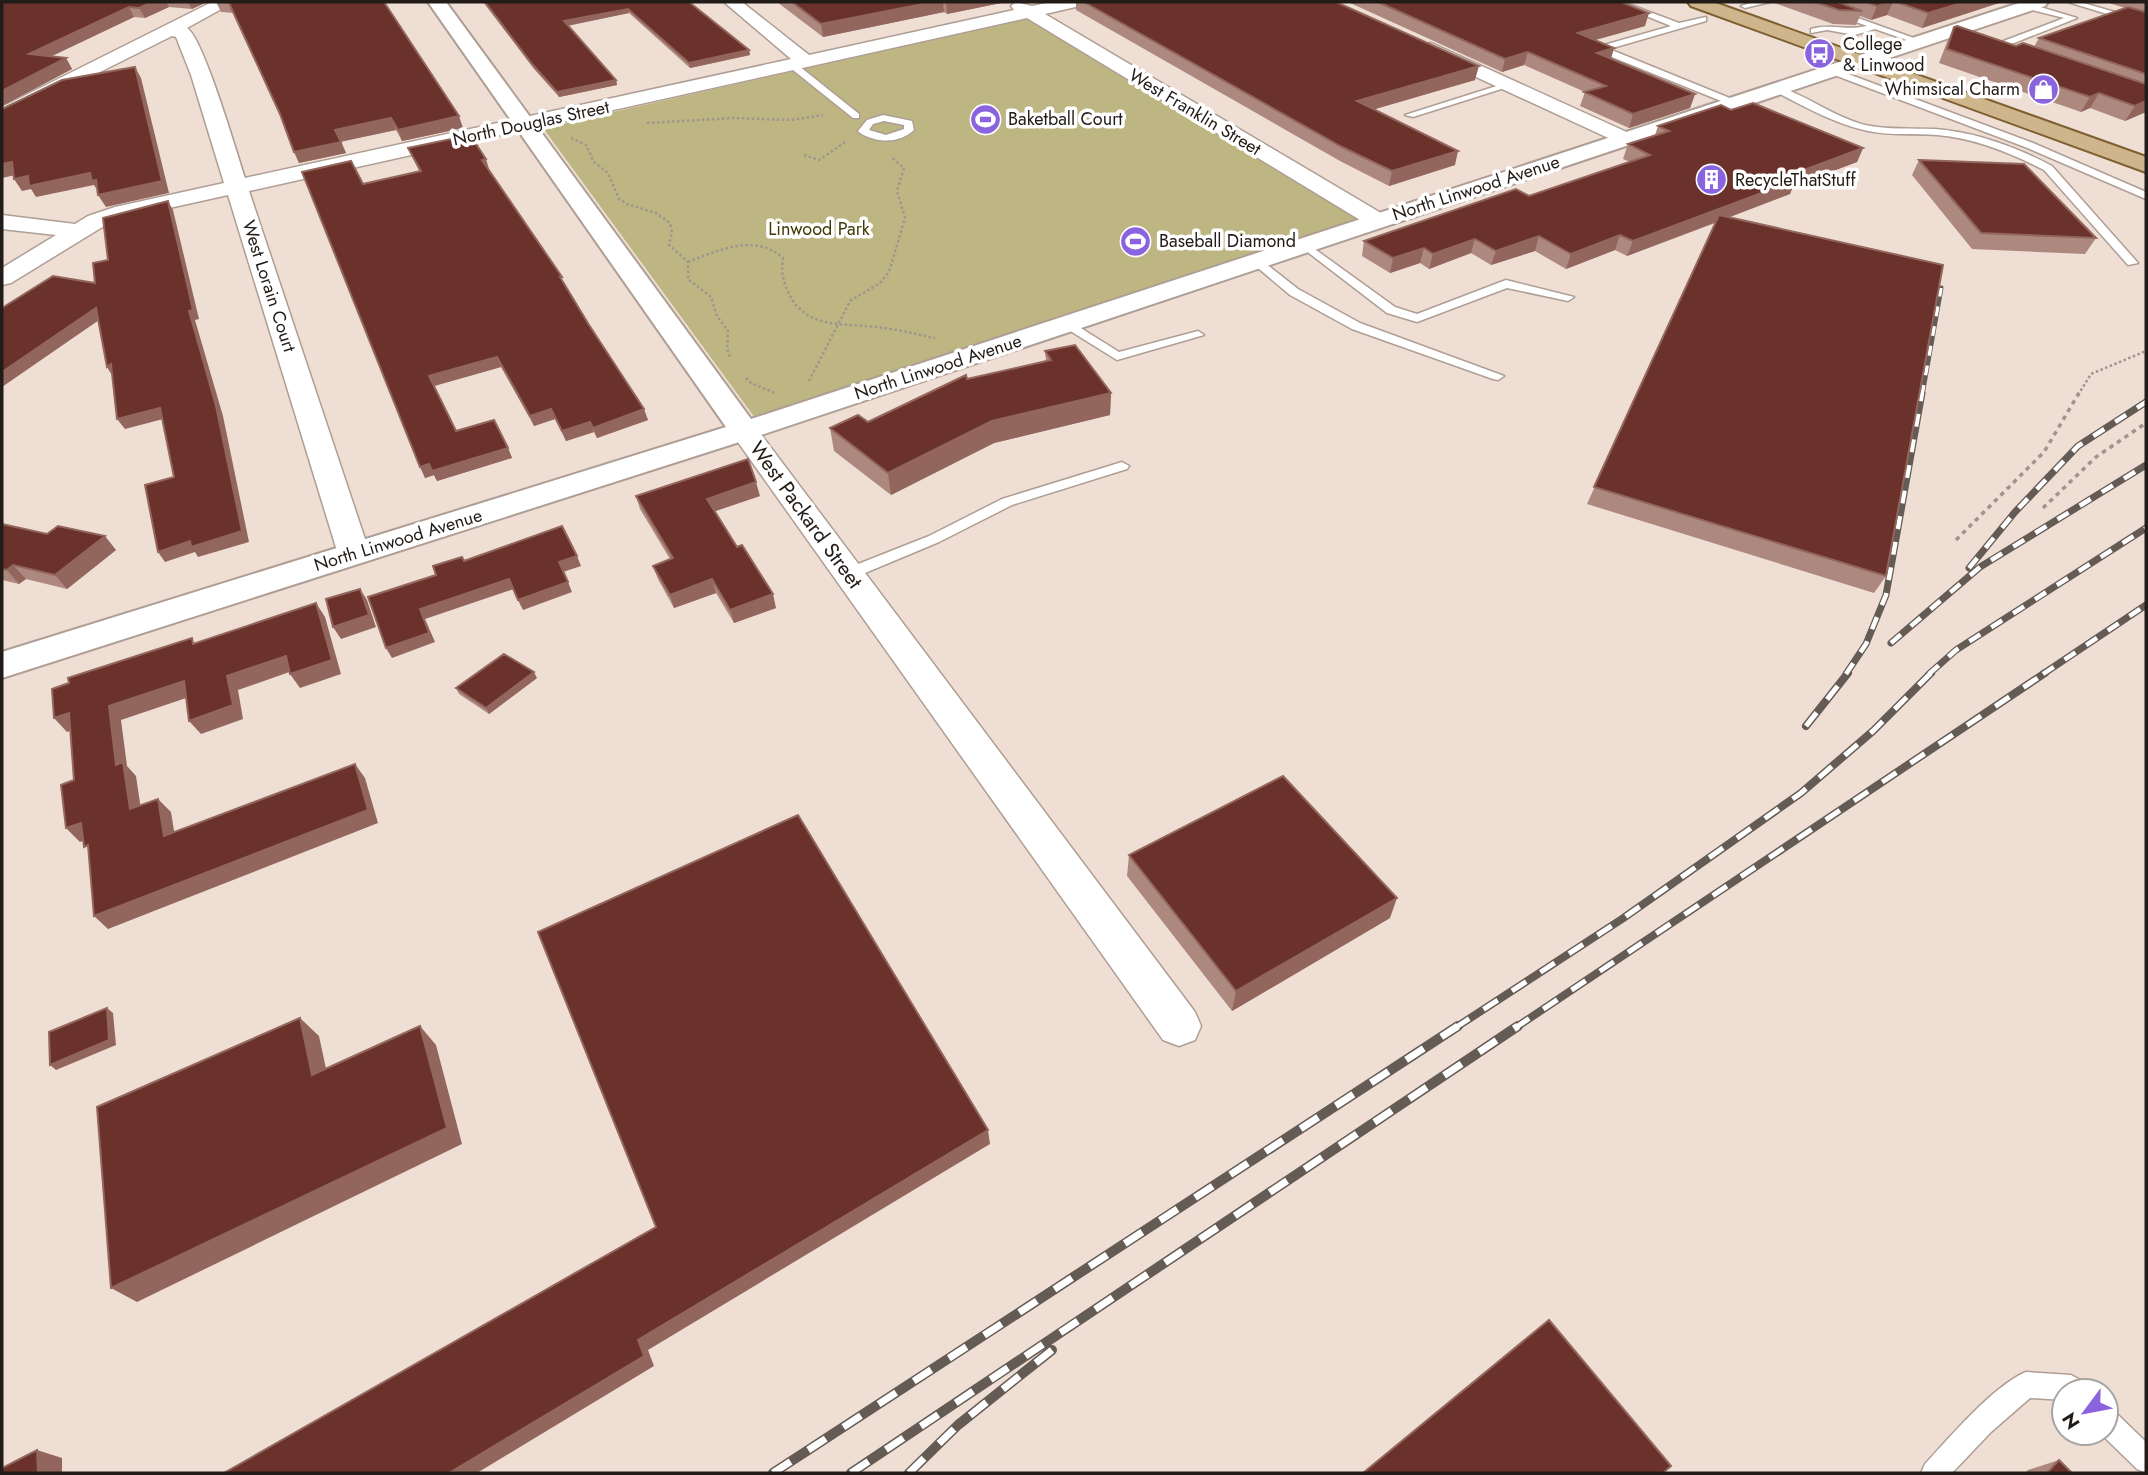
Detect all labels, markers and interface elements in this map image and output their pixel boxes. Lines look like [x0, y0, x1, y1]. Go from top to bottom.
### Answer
place label: College & Linwood [1843, 31, 1925, 78]
bus stop icon: College & Linwood [1803, 37, 1837, 71]
street label: West Franklin Street [1124, 62, 1267, 162]
shop icon: Whimsical Charm [2026, 72, 2060, 106]
place label: Whimsical Charm [1885, 76, 2020, 102]
street label: North Douglas Street [450, 94, 612, 152]
sports icon: Baketball Court [968, 102, 1002, 136]
place label: Baketball Court [1008, 106, 1123, 132]
street label: North Linwood Avenue [1389, 149, 1563, 227]
building icon: RecycleThatStuff [1695, 163, 1729, 197]
place label: RecycleThatStuff [1735, 167, 1856, 193]
park label: Linwood Park [768, 216, 870, 242]
street label: West Lorain Court [235, 217, 303, 356]
sports icon: Baseball Diamond [1119, 224, 1153, 258]
place label: Baseball Diamond [1159, 228, 1296, 254]
street label: North Linwood Avenue [851, 328, 1025, 406]
street label: West Packard Street [742, 435, 870, 595]
street label: North Linwood Avenue [311, 502, 485, 578]
north arrow [2050, 1377, 2120, 1447]
text: N [2056, 1407, 2086, 1434]

